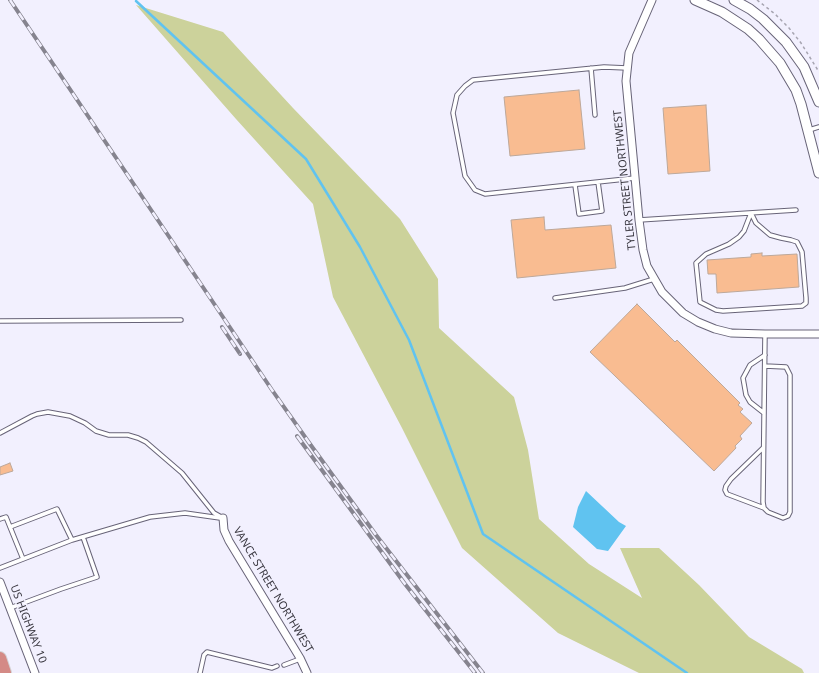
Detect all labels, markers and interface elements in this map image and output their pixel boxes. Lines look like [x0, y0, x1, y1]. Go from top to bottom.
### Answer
street label: TYLER STREET NORTHWEST [611, 109, 639, 251]
street label: VANCE STREET NORTHWEST [230, 525, 316, 655]
street label: US HIGHWAY 10 [7, 583, 49, 665]

